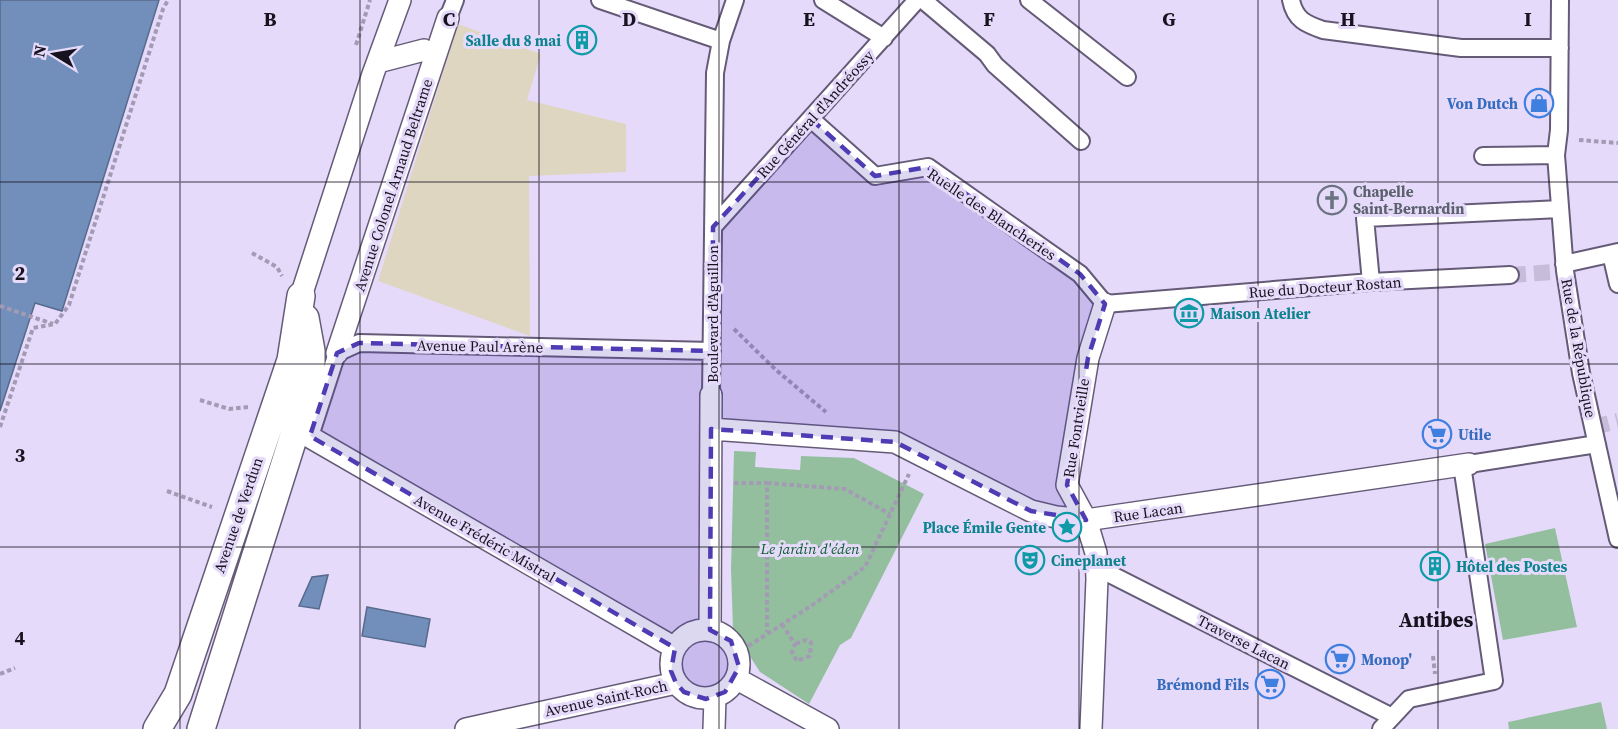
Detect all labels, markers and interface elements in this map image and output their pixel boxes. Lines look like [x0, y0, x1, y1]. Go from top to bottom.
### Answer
text: B [263, 5, 277, 33]
text: C [443, 5, 455, 33]
text: D [622, 5, 636, 33]
text: E [803, 5, 815, 33]
text: F [983, 5, 995, 33]
text: G [1162, 5, 1176, 33]
text: H [1340, 5, 1356, 33]
text: I [1524, 5, 1532, 33]
north arrow [24, 24, 84, 84]
building icon: Salle du 8 mai [566, 24, 598, 56]
place label: Salle du 8 mai [465, 30, 561, 51]
text: N [27, 43, 51, 59]
street label: Rue Général d'Andréossy [752, 45, 878, 183]
street label: Avenue Colonel Arnaud Beltrame [349, 76, 437, 294]
shop icon: Von Dutch [1523, 87, 1555, 119]
place label: Von Dutch [1447, 93, 1518, 114]
street label: Ruelle des Blancheries [924, 163, 1060, 265]
place label: Chapelle Saint-Bernardin [1353, 181, 1464, 219]
church icon: Chapelle Saint-Bernardin [1316, 184, 1348, 216]
street label: Boulevard d'Aguillon [702, 245, 723, 383]
text: 2 [15, 259, 26, 287]
street label: Rue du Docteur Rostan [1248, 271, 1402, 303]
street label: Rue de la République [1556, 277, 1602, 420]
museum icon: Maison Atelier [1173, 297, 1205, 329]
place label: Maison Atelier [1210, 303, 1311, 324]
street label: Avenue Paul Arène [417, 334, 544, 358]
street label: Rue Fontvieille [1058, 376, 1094, 479]
supermarket icon: Utile [1421, 418, 1453, 450]
place label: Utile [1458, 424, 1491, 445]
text: 3 [15, 441, 26, 469]
street label: Avenue de Verdun [208, 454, 268, 576]
street label: Avenue Frédéric Mistral [410, 489, 560, 587]
street label: Rue Lacan [1112, 497, 1184, 527]
place icon: Place Émile Gente [1051, 511, 1083, 543]
place label: Place Émile Gente [922, 517, 1046, 538]
park label: Le jardin d'éden [760, 538, 860, 559]
theatre icon: Cineplanet [1014, 544, 1046, 576]
place label: Cineplanet [1051, 550, 1127, 571]
building icon: Hôtel des Postes [1419, 550, 1451, 582]
place label: Hôtel des Postes [1456, 556, 1568, 577]
district label: Antibes [1399, 605, 1474, 634]
street label: Traverse Lacan [1194, 610, 1294, 674]
text: 4 [15, 624, 26, 652]
supermarket icon: Monop' [1324, 643, 1356, 675]
place label: Monop' [1361, 649, 1412, 670]
supermarket icon: Brémond Fils [1254, 668, 1286, 700]
place label: Brémond Fils [1157, 674, 1249, 695]
street label: Avenue Saint-Roch [543, 675, 669, 721]

